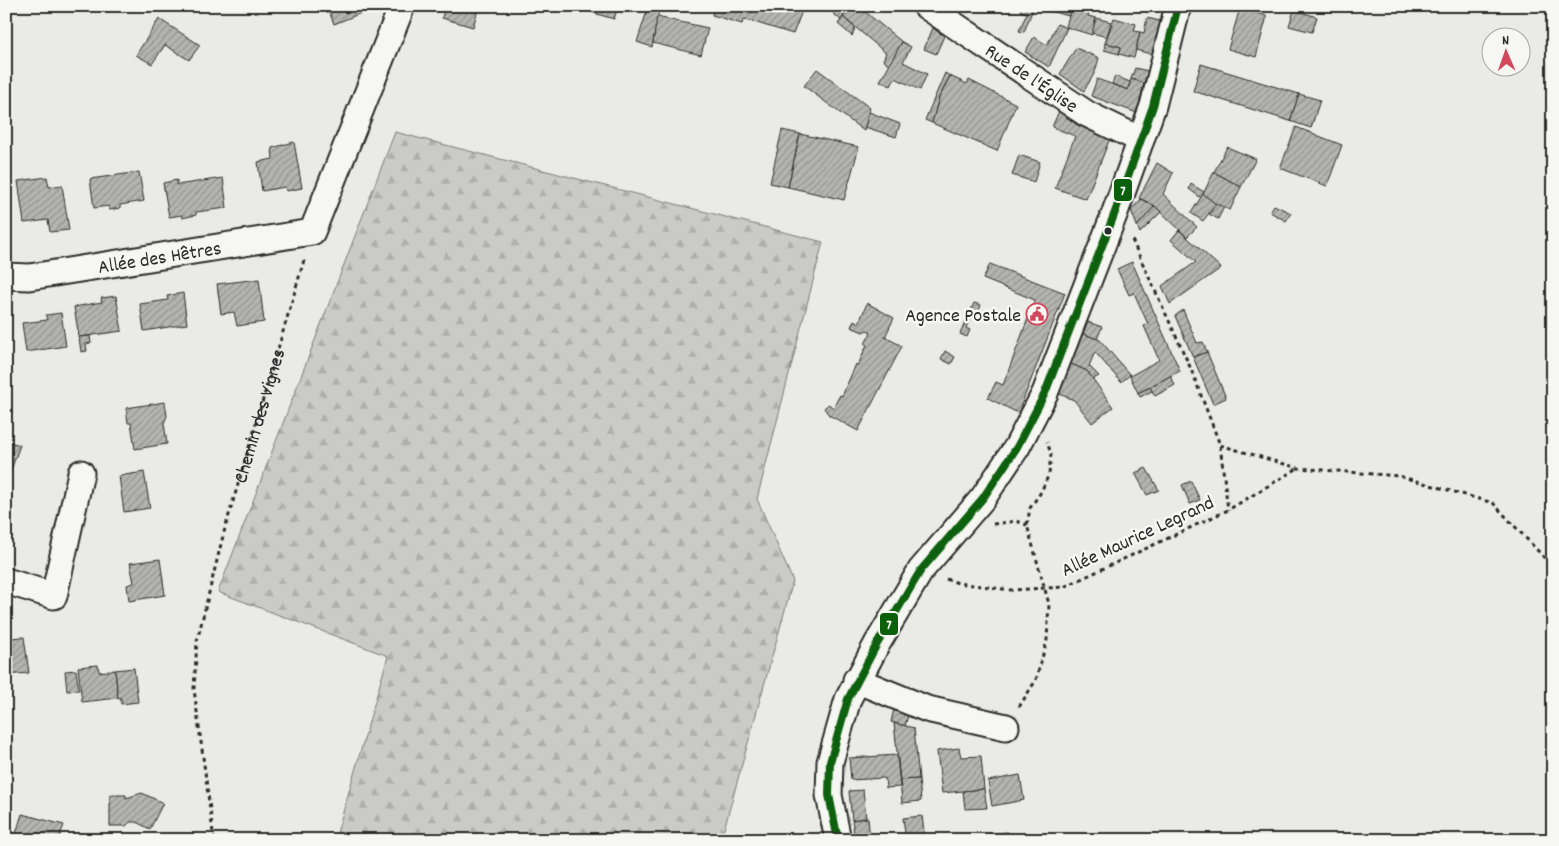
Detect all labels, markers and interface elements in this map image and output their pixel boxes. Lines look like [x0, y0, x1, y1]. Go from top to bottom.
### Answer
north arrow [1482, 28, 1532, 78]
text: N [1502, 31, 1510, 51]
street label: Rue de l'Église [978, 38, 1083, 121]
line badge: 7 [1113, 178, 1133, 202]
text: 7 [1120, 182, 1126, 202]
unlabelled marker [1103, 226, 1113, 236]
street label: Allée des Hêtres [96, 236, 224, 283]
public building icon: Agence Postale [1025, 302, 1049, 326]
place label: Agence Postale [905, 303, 1021, 331]
street label: Chemin des Vignes [228, 346, 294, 487]
street label: Allée Maurice Legrand [1057, 490, 1219, 585]
line badge: 7 [879, 612, 899, 636]
text: 7 [886, 616, 892, 636]

